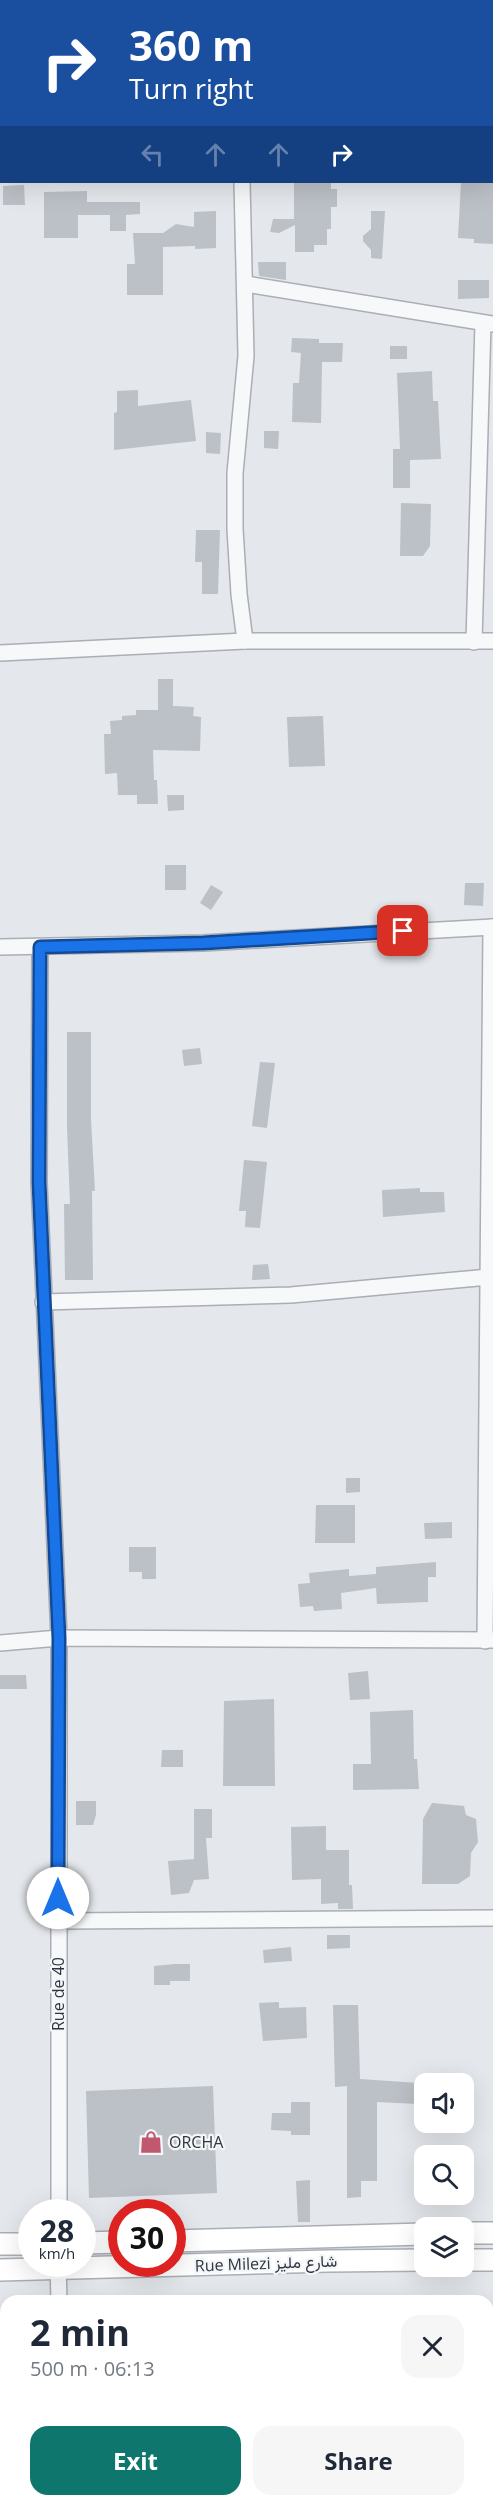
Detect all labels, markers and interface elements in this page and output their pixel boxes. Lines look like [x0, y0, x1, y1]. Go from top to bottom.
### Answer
text: 360 m [129, 16, 253, 73]
icon: right [30, 24, 108, 102]
text: Turn right [129, 70, 254, 107]
icon: left [136, 138, 169, 171]
icon: ahead [199, 138, 232, 171]
icon: ahead [262, 138, 295, 171]
icon: right [325, 138, 358, 171]
pin [377, 905, 428, 956]
icon: arrive [386, 914, 419, 947]
position arrow [26, 1866, 90, 1930]
street label: Rue de 40 [47, 1957, 69, 2031]
map controls [414, 2073, 474, 2277]
button: sound [414, 2073, 474, 2133]
shop icon: ORCHA [138, 2129, 164, 2155]
place label: ORCHA [169, 2131, 224, 2153]
button: search [414, 2145, 474, 2205]
speed limit sign: 30 [108, 2199, 186, 2277]
text: 28 [40, 2210, 74, 2251]
button: layers [414, 2217, 474, 2277]
text: km/h [39, 2243, 75, 2263]
street label: Rue Milezi شارع مليز [194, 2250, 338, 2277]
text: 2 min [30, 2308, 130, 2357]
button: close [401, 2315, 464, 2378]
text: 500 m · 06:13 [30, 2355, 155, 2382]
button: Exit [30, 2426, 241, 2495]
button: Share [253, 2426, 464, 2495]

